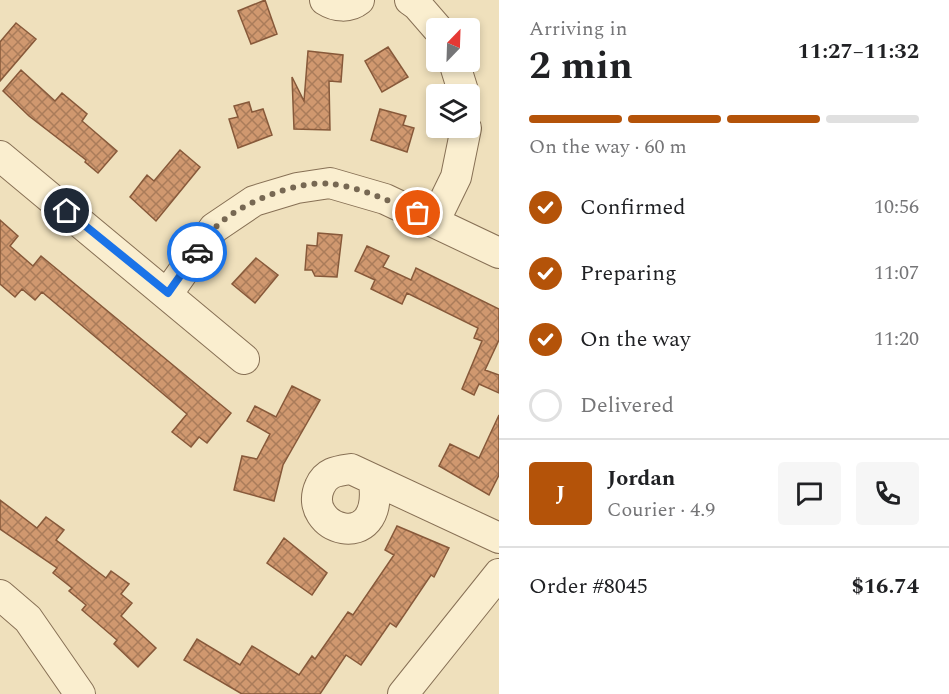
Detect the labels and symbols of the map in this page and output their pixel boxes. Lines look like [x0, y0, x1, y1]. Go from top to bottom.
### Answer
north arrow [426, 18, 480, 72]
pin [41, 185, 92, 236]
pin [392, 187, 443, 238]
courier [167, 222, 227, 282]

